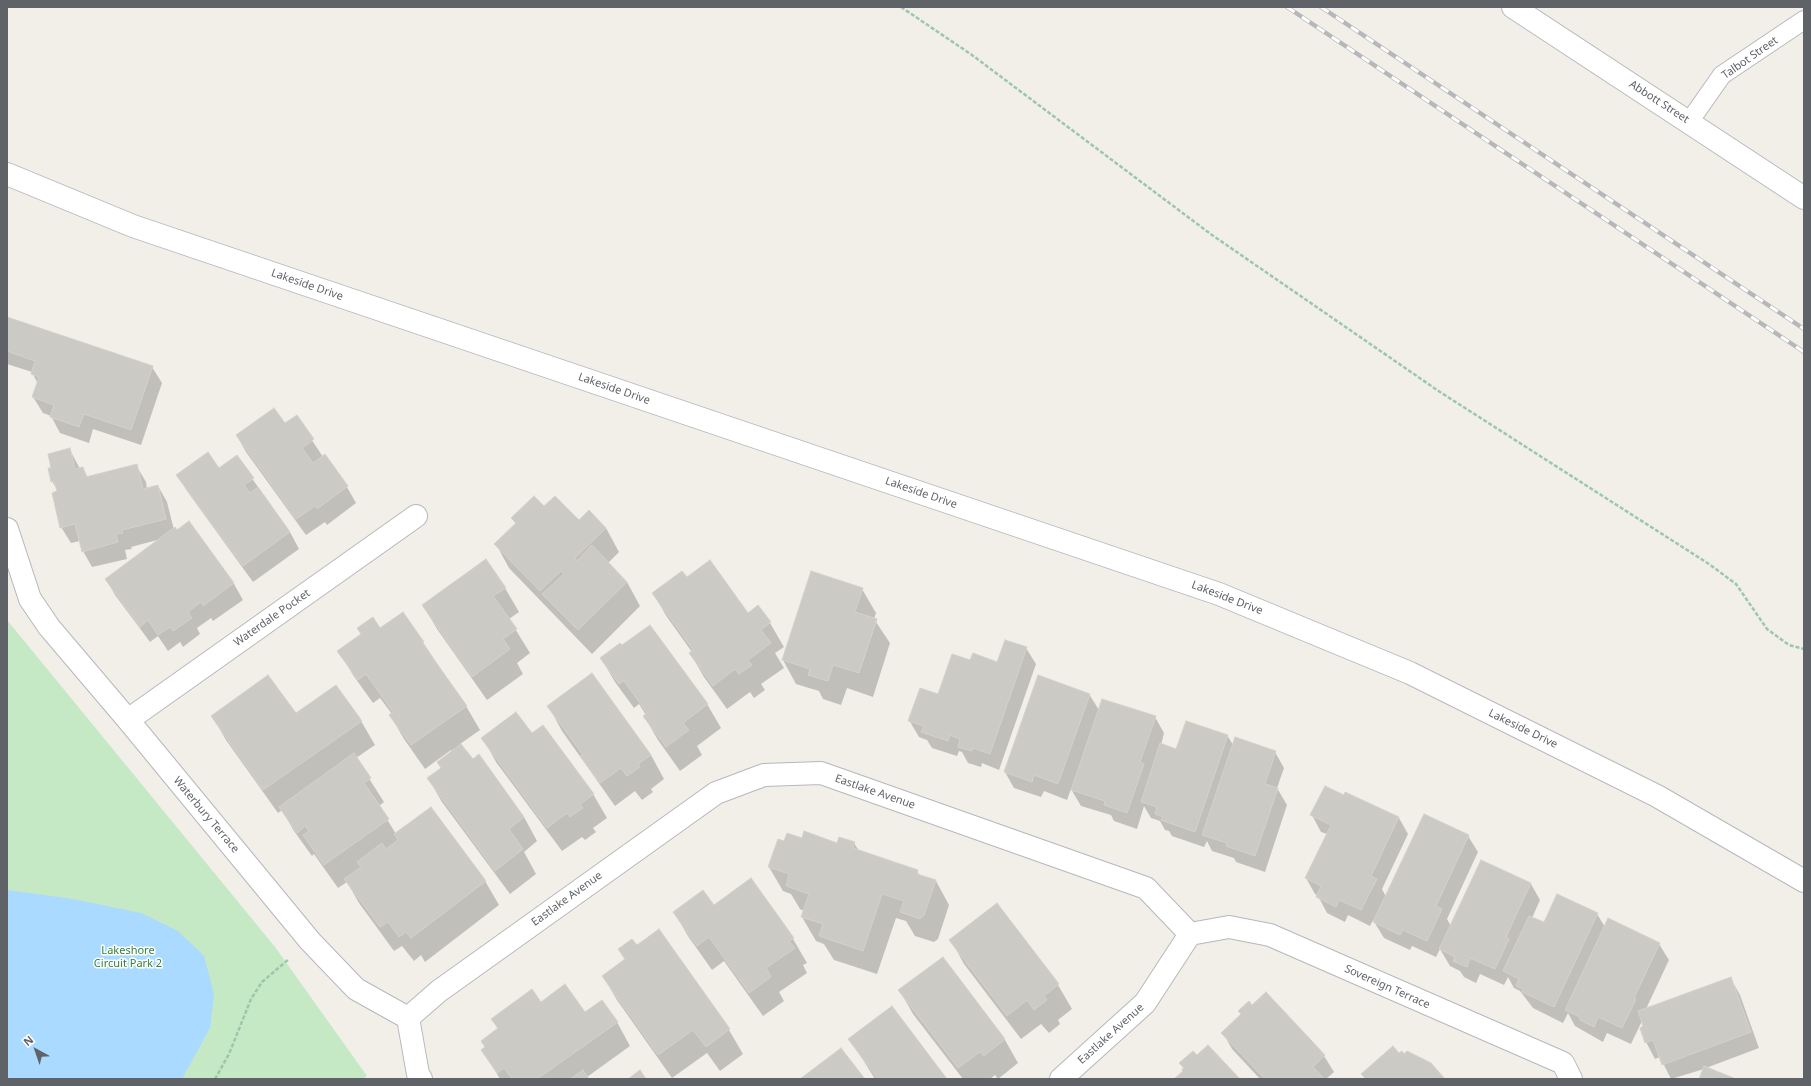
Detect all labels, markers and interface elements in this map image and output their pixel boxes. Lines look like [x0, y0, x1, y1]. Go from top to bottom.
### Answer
street label: Talbot Street [1720, 34, 1780, 82]
street label: Abbott Street [1627, 78, 1691, 126]
street label: Lakeside Drive [269, 267, 345, 303]
street label: Lakeside Drive [576, 371, 652, 407]
street label: Lakeside Drive [883, 475, 959, 511]
street label: Lakeside Drive [1190, 578, 1264, 618]
street label: Waterdale Pocket [231, 587, 313, 649]
street label: Lakeside Drive [1486, 707, 1560, 751]
street label: Eastlake Avenue [833, 772, 917, 812]
street label: Waterbury Terrace [170, 774, 242, 856]
street label: Eastlake Avenue [529, 869, 605, 929]
park label: Lakeshore Circuit Park 2 [94, 944, 162, 970]
street label: Sovereign Terrace [1342, 962, 1432, 1012]
street label: Eastlake Avenue [1075, 1001, 1147, 1067]
north arrow [16, 1030, 56, 1070]
text: N [20, 1032, 36, 1049]

